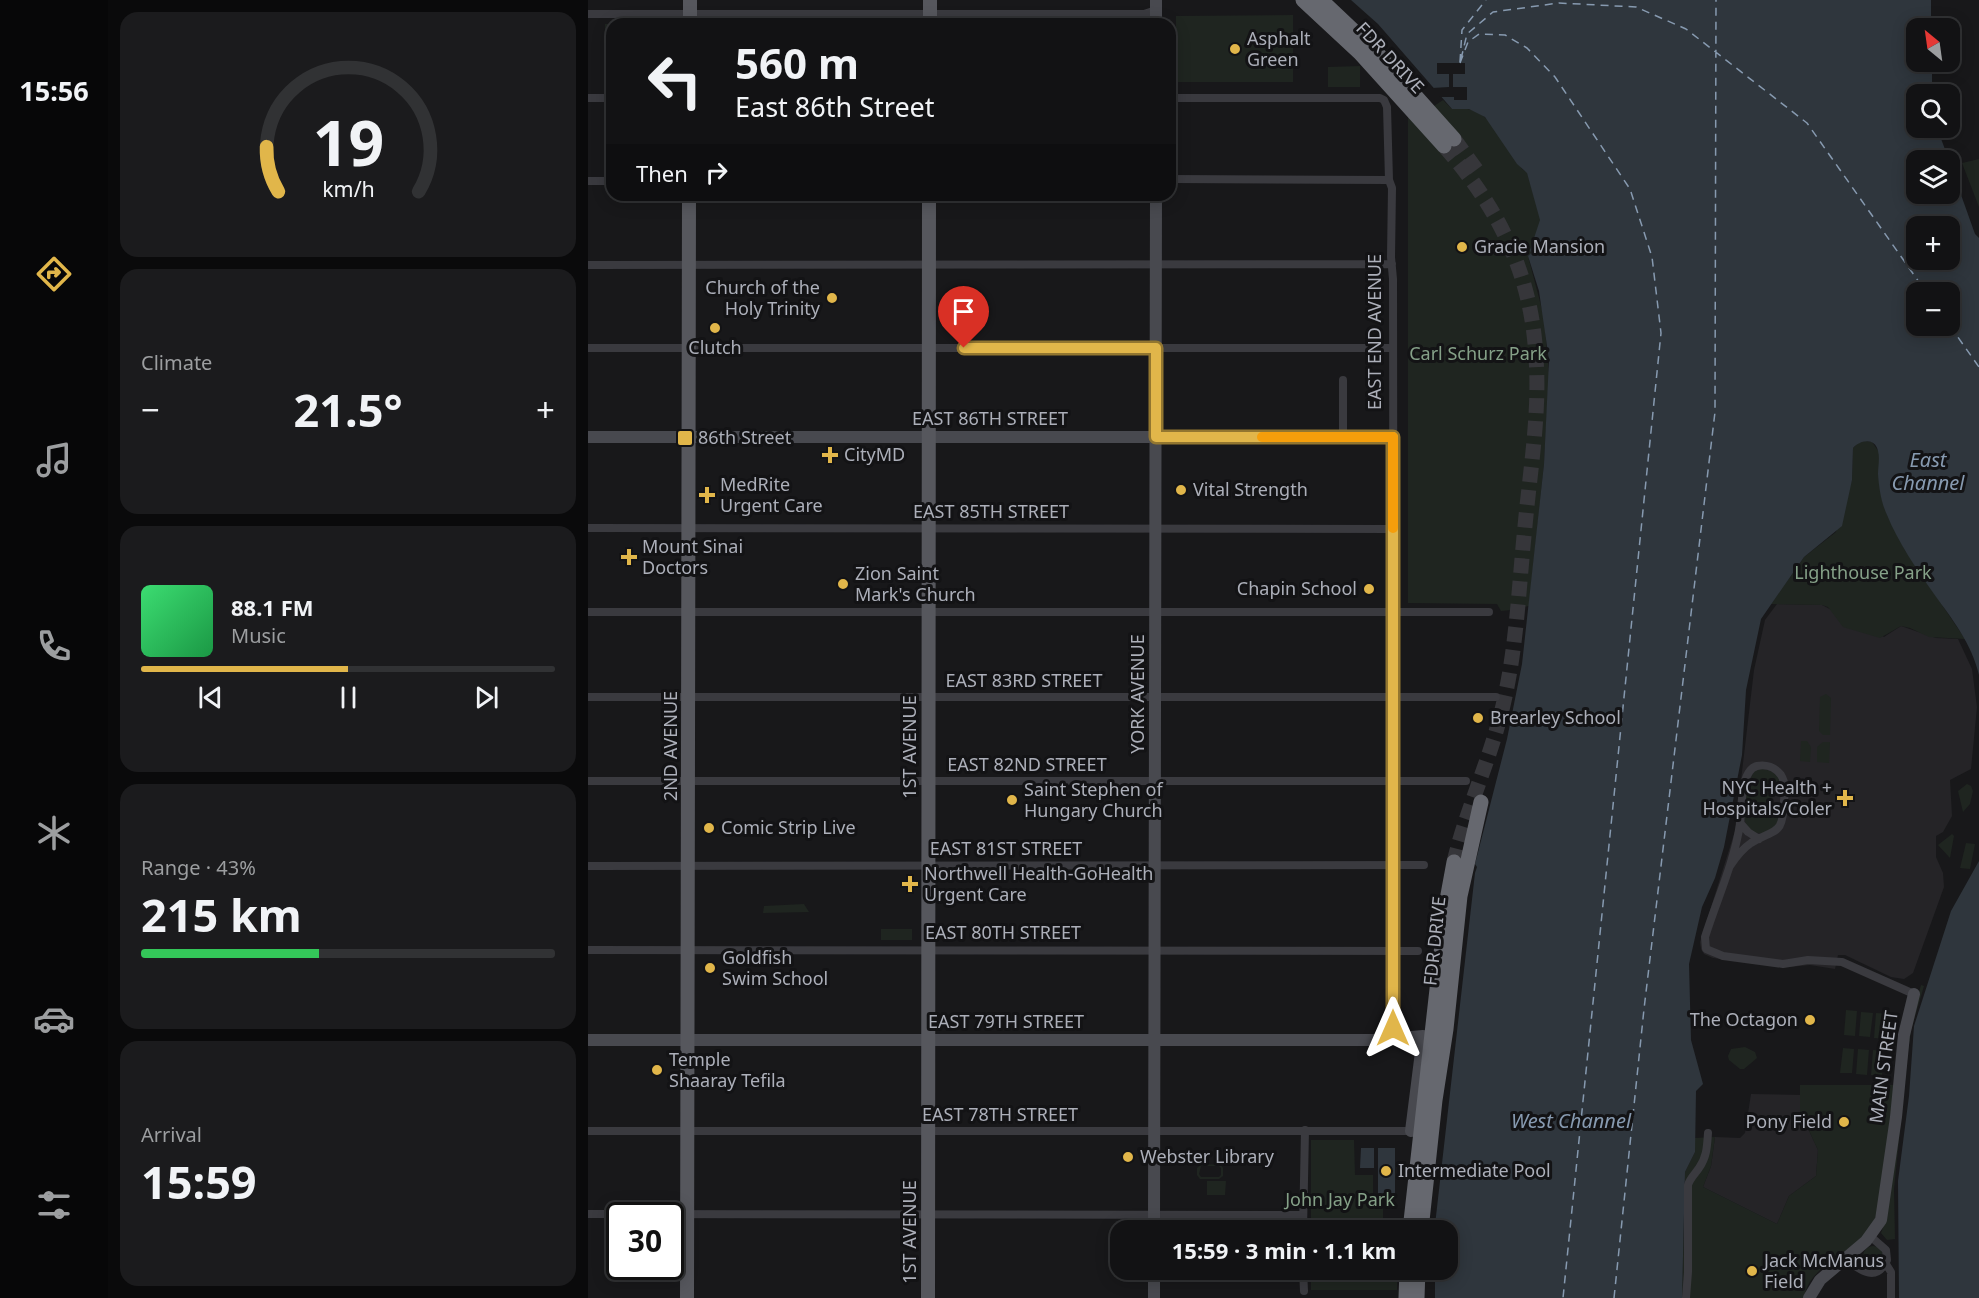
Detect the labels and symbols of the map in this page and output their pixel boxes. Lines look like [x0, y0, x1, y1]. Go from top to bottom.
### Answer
street label: FDR DRIVE [1351, 16, 1430, 98]
north arrow [1906, 18, 1960, 72]
place label: Asphalt Green [1247, 26, 1311, 71]
marker: Asphalt Green [1228, 42, 1242, 56]
place label: Gracie Mansion [1474, 234, 1605, 258]
marker: Gracie Mansion [1455, 240, 1469, 254]
street label: EAST END AVENUE [1362, 254, 1386, 410]
place label: Church of the Holy Trinity [705, 275, 821, 320]
pin [938, 286, 989, 348]
marker: Church of the Holy Trinity [825, 291, 839, 305]
marker: Clutch [708, 321, 722, 335]
place label: Clutch [688, 335, 742, 359]
park label: Carl Schurz Park [1409, 341, 1547, 365]
street label: EAST 86TH STREET [912, 406, 1068, 430]
place label: 86th Street [698, 425, 792, 449]
marker: 86th Street [676, 429, 694, 447]
place label: CityMD [844, 442, 905, 466]
marker: CityMD [821, 446, 839, 464]
water label: East Channel [1892, 446, 1965, 496]
place label: MedRite Urgent Care [720, 472, 823, 517]
place label: Vital Strength [1193, 477, 1308, 501]
marker: Vital Strength [1174, 483, 1188, 497]
marker: MedRite Urgent Care [698, 486, 716, 504]
street label: EAST 85TH STREET [913, 499, 1069, 523]
place label: Mount Sinai Doctors [642, 534, 743, 579]
marker: Mount Sinai Doctors [620, 548, 638, 566]
park label: Lighthouse Park [1794, 560, 1932, 584]
place label: Zion Saint Mark's Church [855, 561, 976, 606]
place label: Chapin School [1237, 576, 1357, 600]
marker: Zion Saint Mark's Church [836, 577, 850, 591]
marker: Chapin School [1362, 582, 1376, 596]
street label: YORK AVENUE [1125, 634, 1149, 754]
street label: EAST 83RD STREET [946, 668, 1102, 692]
street label: 2ND AVENUE [658, 691, 682, 801]
street label: 1ST AVENUE [897, 695, 921, 799]
place label: Brearley School [1490, 705, 1621, 729]
marker: Brearley School [1471, 711, 1485, 725]
street label: EAST 82ND STREET [947, 752, 1107, 776]
place label: NYC Health + Hospitals/Coler [1702, 775, 1833, 820]
place label: Saint Stephen of Hungary Church [1024, 777, 1163, 822]
marker: NYC Health + Hospitals/Coler [1836, 789, 1854, 807]
marker: Saint Stephen of Hungary Church [1005, 793, 1019, 807]
place label: Comic Strip Live [721, 815, 856, 839]
marker: Comic Strip Live [702, 821, 716, 835]
street label: EAST 81ST STREET [930, 836, 1082, 860]
place label: Northwell Health-GoHealth Urgent Care [924, 861, 1153, 906]
marker: Northwell Health-GoHealth Urgent Care [901, 875, 919, 893]
street label: FDR DRIVE [1417, 895, 1451, 987]
street label: EAST 80TH STREET [925, 920, 1081, 944]
place label: Goldfish Swim School [722, 945, 828, 990]
marker: Goldfish Swim School [703, 961, 717, 975]
position arrow [1361, 996, 1425, 1060]
place label: The Octagon [1690, 1007, 1798, 1031]
street label: EAST 79TH STREET [928, 1009, 1084, 1033]
street label: MAIN STREET [1863, 1009, 1903, 1125]
marker: The Octagon [1803, 1013, 1817, 1027]
place label: Temple Shaaray Tefila [669, 1047, 786, 1092]
marker: Temple Shaaray Tefila [650, 1063, 664, 1077]
street label: EAST 78TH STREET [922, 1102, 1078, 1126]
water label: West Channel [1511, 1107, 1632, 1134]
place label: Pony Field [1745, 1109, 1832, 1133]
marker: Pony Field [1837, 1115, 1851, 1129]
place label: Webster Library [1140, 1144, 1275, 1168]
marker: Webster Library [1121, 1150, 1135, 1164]
place label: Intermediate Pool [1398, 1158, 1551, 1182]
marker: Intermediate Pool [1379, 1164, 1393, 1178]
street label: 1ST AVENUE [897, 1180, 921, 1284]
park label: John Jay Park [1283, 1187, 1395, 1211]
speed limit sign: 30 [606, 1202, 684, 1280]
place label: Jack McManus Field [1762, 1248, 1884, 1293]
marker: Jack McManus Field [1745, 1264, 1759, 1278]

